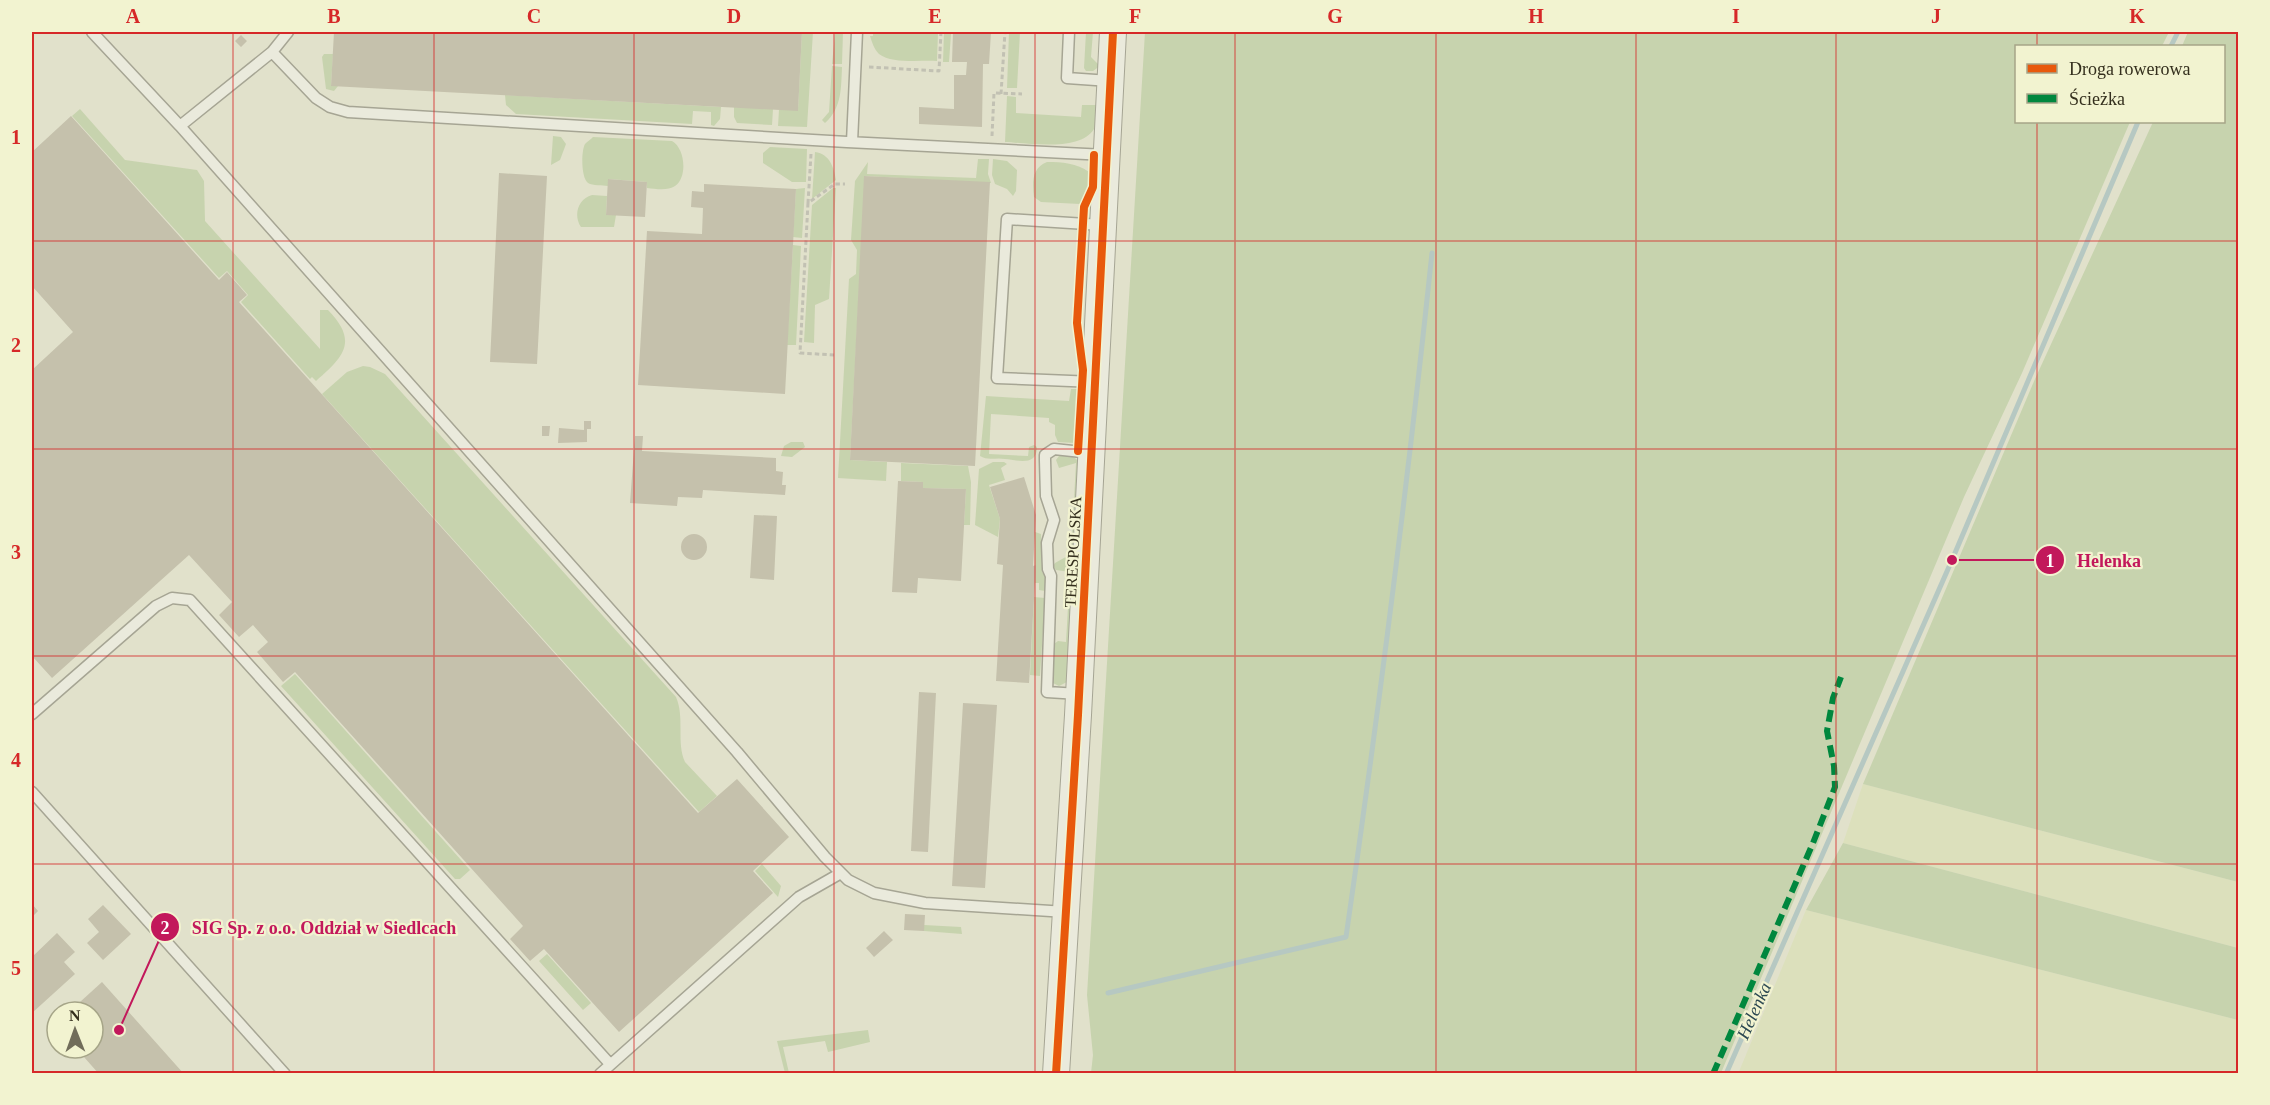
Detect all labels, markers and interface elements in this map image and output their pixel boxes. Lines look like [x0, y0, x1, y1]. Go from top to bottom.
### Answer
text: A [126, 5, 141, 27]
text: B [327, 5, 341, 27]
text: C [527, 5, 541, 27]
text: D [727, 5, 741, 27]
text: E [928, 5, 942, 27]
text: F [1129, 5, 1141, 27]
text: G [1327, 5, 1343, 27]
text: H [1528, 5, 1544, 27]
text: I [1732, 5, 1740, 27]
text: J [1931, 5, 1941, 27]
text: K [2129, 5, 2145, 27]
legend [2015, 45, 2225, 123]
text: Droga rowerowa [2069, 59, 2190, 79]
text: Ścieżka [2069, 88, 2125, 109]
text: 1 [11, 126, 21, 148]
text: 2 [11, 334, 21, 356]
street label: TERESPOLSKA [1062, 496, 1084, 608]
text: 3 [11, 541, 21, 563]
callout: Helenka [2035, 542, 2153, 578]
text: 1 [2046, 551, 2055, 571]
text: Helenka [2077, 551, 2141, 571]
text: 4 [11, 749, 21, 771]
callout: SIG Sp. z o.o. Oddział w Siedlcach [150, 909, 468, 945]
text: 2 [161, 918, 170, 938]
text: SIG Sp. z o.o. Oddział w Siedlcach [192, 918, 456, 938]
text: 5 [11, 957, 21, 979]
water label: Helenka [1732, 980, 1775, 1043]
north arrow [45, 1000, 105, 1060]
text: N [69, 1007, 81, 1024]

